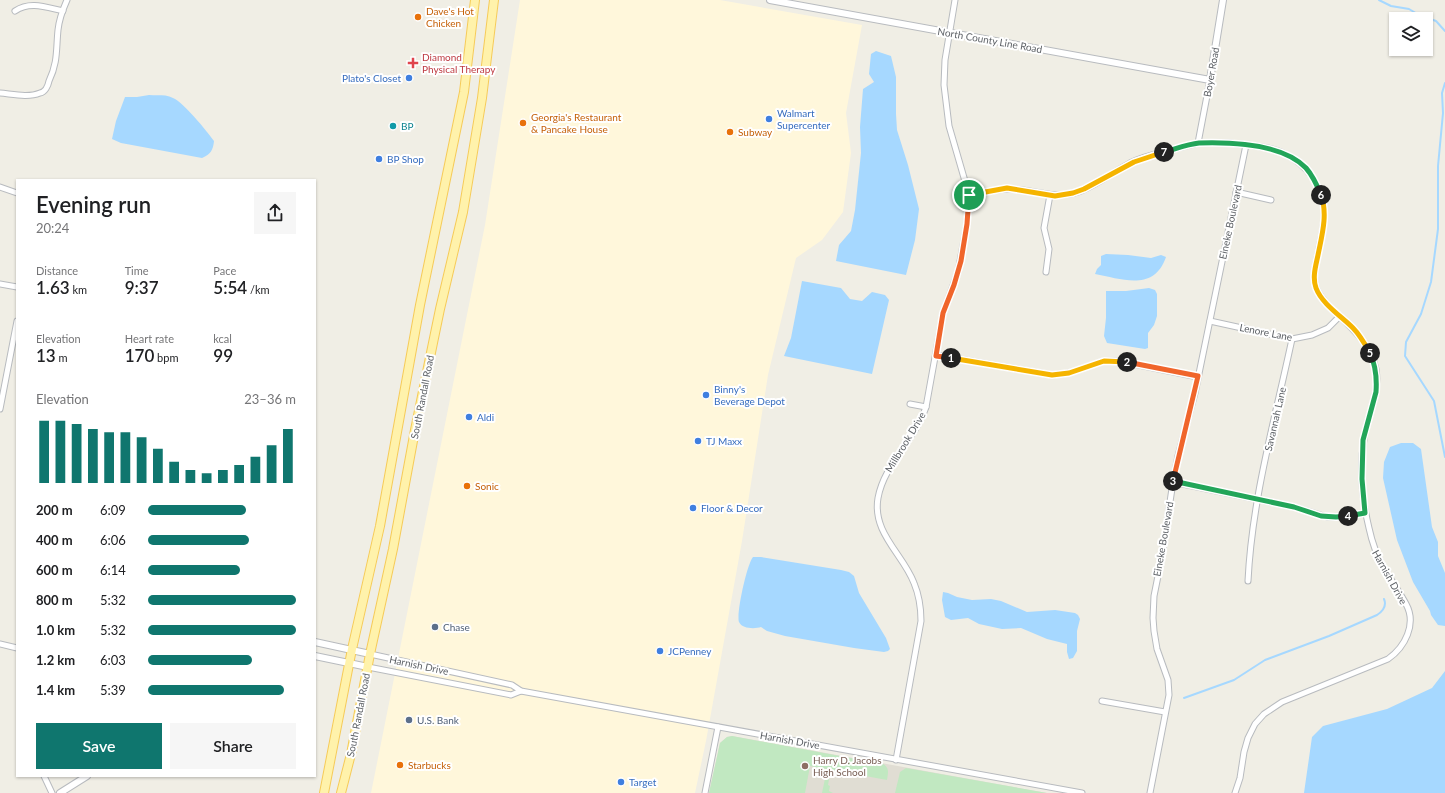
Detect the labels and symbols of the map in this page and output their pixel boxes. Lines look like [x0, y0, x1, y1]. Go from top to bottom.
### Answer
place label: Dave's Hot Chicken [426, 5, 474, 29]
marker: Dave's Hot Chicken [413, 12, 423, 22]
street label: North County Line Road [937, 25, 1043, 55]
street label: Boyer Road [1201, 46, 1221, 98]
place label: Diamond Physical Therapy [422, 51, 496, 75]
marker: Diamond Physical Therapy [407, 57, 419, 69]
place label: Plato's Closet [342, 72, 401, 84]
marker: Plato's Closet [404, 73, 414, 83]
place label: Walmart Supercenter [777, 107, 831, 131]
place label: Georgia's Restaurant & Pancake House [531, 111, 622, 135]
marker: Walmart Supercenter [764, 114, 774, 124]
marker: Georgia's Restaurant & Pancake House [518, 118, 528, 128]
place label: BP [401, 120, 413, 132]
marker: BP [388, 121, 398, 131]
place label: Subway [738, 126, 773, 138]
marker: Subway [725, 127, 735, 137]
pin: 7 [1154, 142, 1174, 162]
place label: BP Shop [387, 153, 424, 165]
marker: BP Shop [374, 154, 384, 164]
pin [952, 178, 986, 212]
street label: Eineke Boulevard [1216, 184, 1244, 260]
pin: 6 [1311, 185, 1331, 205]
street label: Lenore Lane [1239, 321, 1293, 343]
pin: 5 [1360, 343, 1380, 363]
pin: 1 [941, 348, 961, 368]
pin: 2 [1117, 352, 1137, 372]
street label: South Randall Road [408, 354, 436, 440]
place label: Binny's Beverage Depot [714, 383, 785, 407]
street label: Savannah Lane [1262, 386, 1288, 452]
marker: Binny's Beverage Depot [701, 390, 711, 400]
street label: Millbrook Drive [882, 410, 928, 474]
place label: Aldi [477, 411, 494, 423]
marker: Aldi [464, 412, 474, 422]
place label: TJ Maxx [706, 435, 742, 447]
marker: TJ Maxx [693, 436, 703, 446]
pin: 3 [1163, 471, 1183, 491]
place label: Sonic [475, 480, 499, 492]
marker: Sonic [462, 481, 472, 491]
street label: Eineke Boulevard [1151, 501, 1175, 577]
place label: Floor & Decor [701, 502, 763, 514]
marker: Floor & Decor [688, 503, 698, 513]
pin: 4 [1338, 506, 1358, 526]
street label: Harnish Drive [1370, 548, 1410, 606]
place label: Chase [443, 621, 470, 633]
marker: Chase [430, 622, 440, 632]
place label: JCPenney [668, 645, 712, 657]
marker: JCPenney [655, 646, 665, 656]
street label: Harnish Drive [388, 653, 450, 677]
street label: South Randall Road [344, 672, 372, 758]
place label: U.S. Bank [417, 714, 460, 726]
marker: U.S. Bank [404, 715, 414, 725]
street label: Harnish Drive [759, 729, 821, 751]
place label: Harry D. Jacobs High School [813, 754, 882, 778]
place label: Starbucks [408, 759, 451, 771]
marker: Starbucks [395, 760, 405, 770]
marker: Harry D. Jacobs High School [800, 761, 810, 771]
place label: Target [629, 776, 657, 788]
marker: Target [616, 777, 626, 787]

